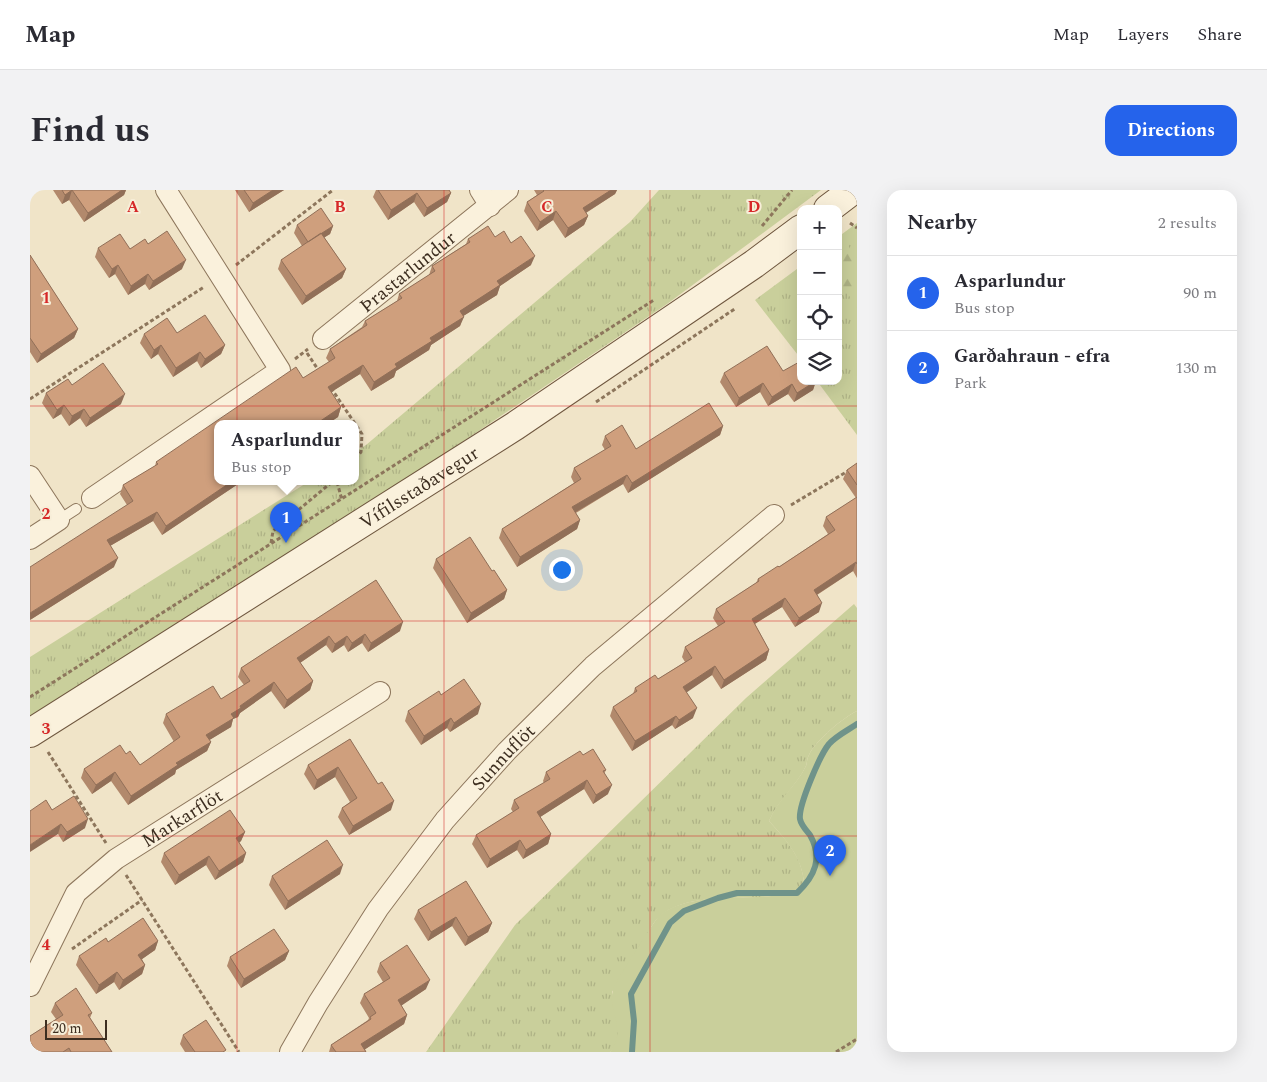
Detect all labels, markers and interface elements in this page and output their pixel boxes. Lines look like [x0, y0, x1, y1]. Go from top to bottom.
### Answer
text: Map [25, 17, 75, 53]
text: Map [1053, 21, 1089, 48]
text: Layers [1117, 21, 1169, 48]
text: Share [1197, 21, 1242, 48]
text: Find us [30, 104, 150, 157]
button: Directions [1105, 105, 1237, 156]
text: A [127, 195, 140, 219]
text: B [334, 195, 346, 219]
text: C [541, 195, 553, 219]
text: D [748, 195, 761, 219]
map controls [797, 205, 842, 385]
button: + [797, 205, 842, 250]
text: Nearby [907, 207, 977, 239]
text: 2 results [1158, 211, 1217, 235]
street label: Þrastarlundur [353, 224, 463, 320]
button: − [797, 250, 842, 295]
text: Asparlundur [954, 267, 1065, 296]
text: 1 [919, 281, 927, 305]
text: 90 m [1183, 281, 1217, 305]
text: 1 [42, 286, 50, 310]
button: locate [797, 295, 842, 340]
text: Bus stop [954, 296, 1015, 320]
button: layers [797, 340, 842, 385]
text: Garðahraun - efra [954, 342, 1110, 371]
text: 2 [919, 356, 927, 380]
text: 130 m [1175, 356, 1217, 380]
text: Park [954, 371, 987, 395]
popup [214, 420, 359, 485]
text: Asparlundur [231, 426, 342, 455]
street label: Vífilsstaðavegur [354, 439, 485, 537]
text: Bus stop [231, 455, 291, 479]
text: 2 [42, 502, 51, 526]
pin: 1 [270, 502, 302, 543]
your location [549, 557, 575, 583]
text: 3 [42, 717, 51, 741]
street label: Sunnuflöt [465, 718, 543, 798]
street label: Markarflöt [136, 782, 229, 855]
pin: 2 [814, 835, 846, 876]
text: 4 [42, 933, 51, 957]
scale bar [45, 1017, 108, 1040]
text: 20 m [52, 1018, 82, 1039]

